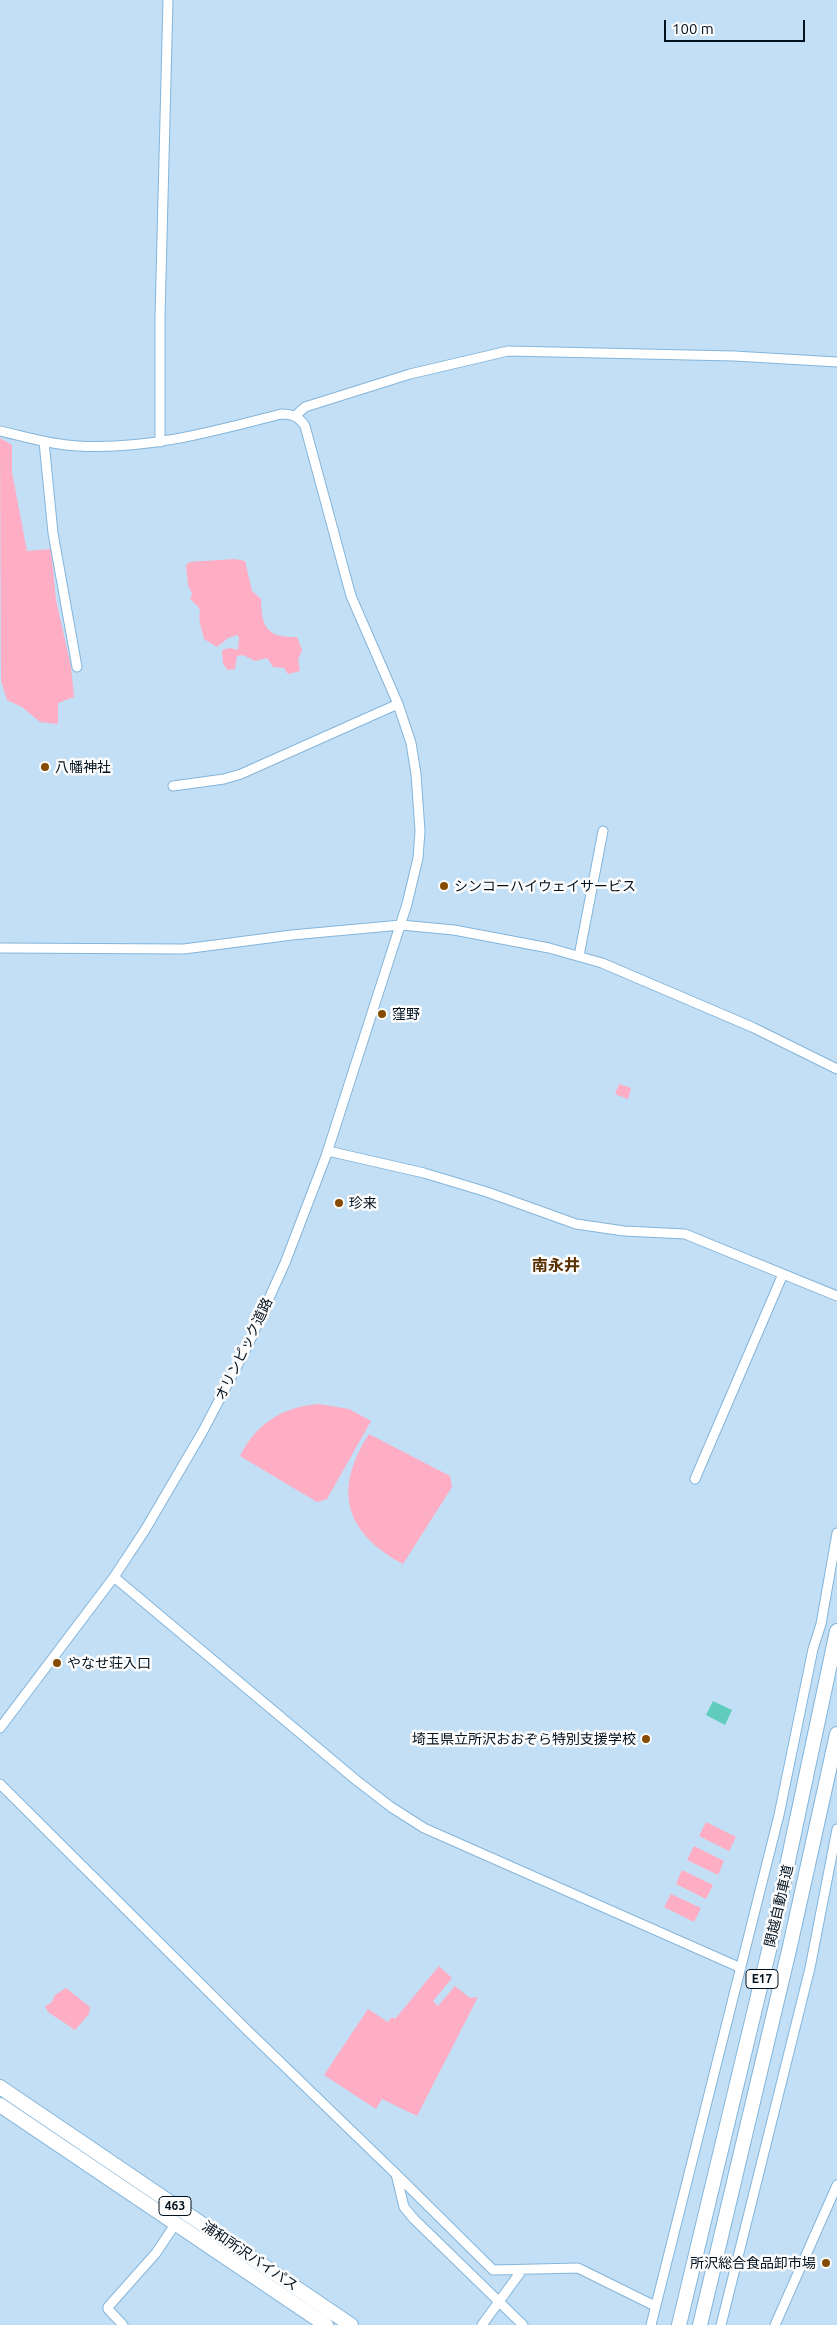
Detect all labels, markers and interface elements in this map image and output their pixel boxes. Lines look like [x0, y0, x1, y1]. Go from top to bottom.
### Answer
scale bar [667, 10, 808, 42]
text: 100 m [672, 20, 714, 37]
place label: 八幡神社 [55, 759, 111, 775]
marker: 八幡神社 [39, 761, 51, 773]
place label: シンコーハイウェイサービス [454, 878, 636, 894]
marker: シンコーハイウェイサービス [438, 880, 450, 892]
place label: 窪野 [392, 1006, 420, 1022]
marker: 窪野 [376, 1008, 388, 1020]
place label: 珍来 [349, 1195, 377, 1211]
marker: 珍来 [333, 1197, 345, 1209]
district label: 南永井 [532, 1256, 580, 1276]
street label: オリンピック道路 [212, 1295, 276, 1403]
place label: やなせ荘入口 [67, 1655, 151, 1671]
marker: やなせ荘入口 [51, 1657, 63, 1669]
place label: 埼玉県立所沢おおぞら特別支援学校 [412, 1731, 636, 1747]
marker: 埼玉県立所沢おおぞら特別支援学校 [640, 1733, 652, 1745]
street label: 関越自動車道 [761, 1863, 797, 1949]
road number: E17 [746, 1970, 778, 1988]
road number: 463 [159, 2196, 191, 2216]
street label: 浦和所沢バイパス [199, 2218, 301, 2294]
place label: 所沢総合食品卸市場 [690, 2255, 816, 2271]
marker: 所沢総合食品卸市場 [820, 2257, 832, 2269]

